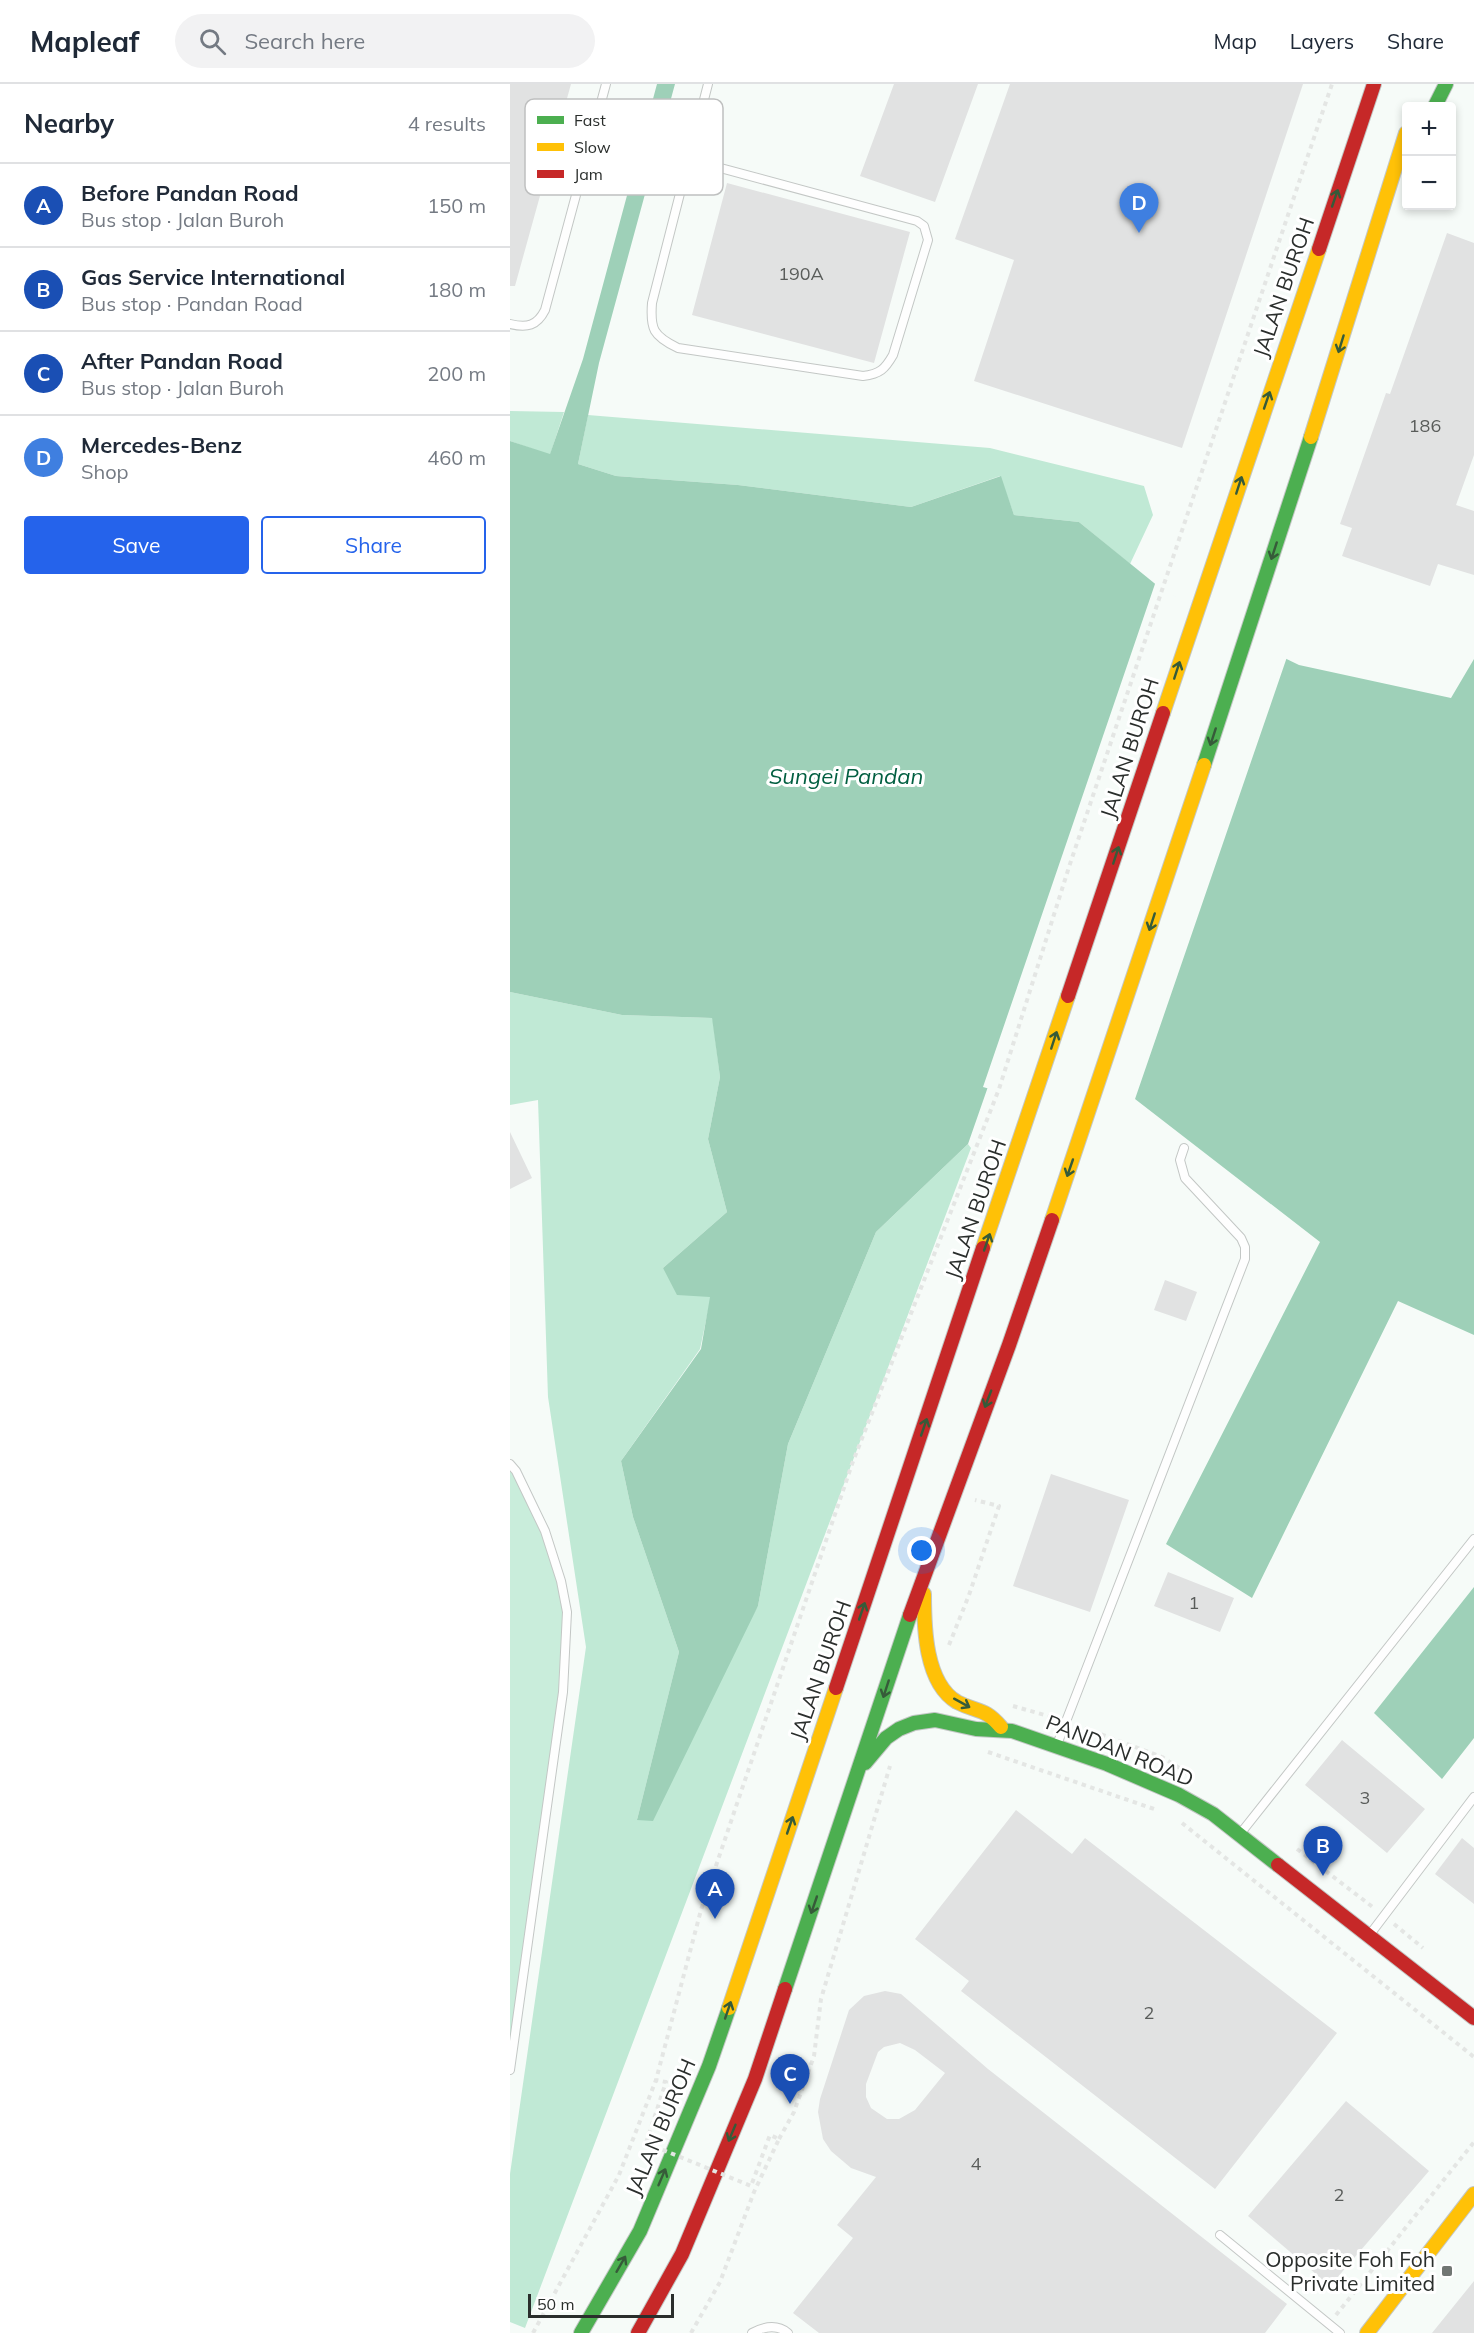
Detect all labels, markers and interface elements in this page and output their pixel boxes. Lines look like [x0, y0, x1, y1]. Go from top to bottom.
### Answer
search box [175, 14, 595, 68]
text: Mapleaf [30, 24, 139, 59]
icon: search [196, 25, 229, 58]
text: Search here [244, 27, 365, 55]
text: Map [1214, 28, 1257, 54]
text: Layers [1290, 28, 1354, 54]
text: Share [1387, 28, 1444, 54]
legend [525, 99, 723, 195]
map controls [1402, 102, 1456, 210]
button: + [1402, 102, 1456, 156]
text: Nearby [24, 107, 114, 140]
text: Fast [574, 110, 606, 130]
text: 4 results [408, 111, 486, 136]
text: Slow [574, 137, 611, 157]
button: − [1402, 156, 1456, 210]
text: Jam [574, 164, 603, 184]
text: Before Pandan Road [81, 179, 299, 207]
pin: D [1120, 184, 1158, 233]
one-way arrow [1330, 189, 1341, 208]
text: A [36, 193, 51, 218]
text: 150 m [427, 193, 486, 218]
text: Bus stop · Jalan Buroh [81, 207, 284, 232]
street label: JALAN BUROH [1247, 214, 1319, 360]
house number: 190A [778, 262, 824, 285]
text: Gas Service International [81, 263, 345, 291]
text: B [37, 277, 50, 302]
text: 180 m [427, 277, 486, 302]
text: Bus stop · Pandan Road [81, 291, 303, 316]
one-way arrow [1334, 334, 1345, 353]
text: After Pandan Road [81, 347, 283, 375]
text: C [37, 361, 50, 386]
text: 200 m [427, 361, 486, 386]
text: Bus stop · Jalan Buroh [81, 375, 284, 400]
one-way arrow [1263, 391, 1274, 409]
house number: 186 [1409, 414, 1441, 437]
text: Mercedes-Benz [81, 431, 242, 459]
text: D [36, 445, 51, 470]
text: 460 m [427, 445, 486, 470]
text: Shop [81, 459, 129, 484]
one-way arrow [1234, 476, 1245, 495]
button: Save [24, 516, 249, 574]
button: Share [261, 516, 486, 574]
one-way arrow [1268, 541, 1279, 560]
one-way arrow [1173, 661, 1184, 680]
street label: JALAN BUROH [1094, 674, 1164, 822]
one-way arrow [1207, 727, 1218, 746]
water label: Sungei Pandan [769, 762, 923, 790]
one-way arrow [1111, 846, 1122, 865]
one-way arrow [1145, 912, 1156, 931]
one-way arrow [1050, 1031, 1061, 1050]
street label: JALAN BUROH [939, 1136, 1011, 1282]
one-way arrow [1063, 1158, 1074, 1177]
one-way arrow [982, 1233, 993, 1252]
one-way arrow [982, 1390, 993, 1408]
one-way arrow [920, 1418, 931, 1437]
your location [907, 1536, 936, 1565]
house number: 1 [1189, 1591, 1199, 1614]
street label: JALAN BUROH [784, 1597, 856, 1743]
one-way arrow [857, 1602, 868, 1621]
one-way arrow [880, 1679, 891, 1698]
one-way arrow [953, 1697, 970, 1709]
street label: PANDAN ROAD [1042, 1709, 1198, 1791]
house number: 3 [1360, 1786, 1370, 1809]
one-way arrow [785, 1816, 796, 1835]
pin: B [1304, 1826, 1342, 1876]
pin: A [696, 1870, 734, 1919]
one-way arrow [808, 1895, 819, 1914]
one-way arrow [723, 2001, 734, 2020]
house number: 2 [1144, 2001, 1154, 2024]
pin: C [770, 2054, 810, 2104]
street label: JALAN BUROH [619, 2055, 701, 2199]
one-way arrow [726, 2124, 737, 2142]
house number: 4 [971, 2152, 982, 2175]
one-way arrow [657, 2168, 668, 2187]
house number: 2 [1334, 2183, 1344, 2206]
place label: Opposite Foh Foh Private Limited [1265, 2246, 1435, 2296]
one-way arrow [615, 2256, 627, 2273]
marker: Opposite Foh Foh Private Limited [1440, 2264, 1454, 2278]
scale bar [528, 2291, 674, 2318]
text: 50 m [537, 2294, 574, 2314]

